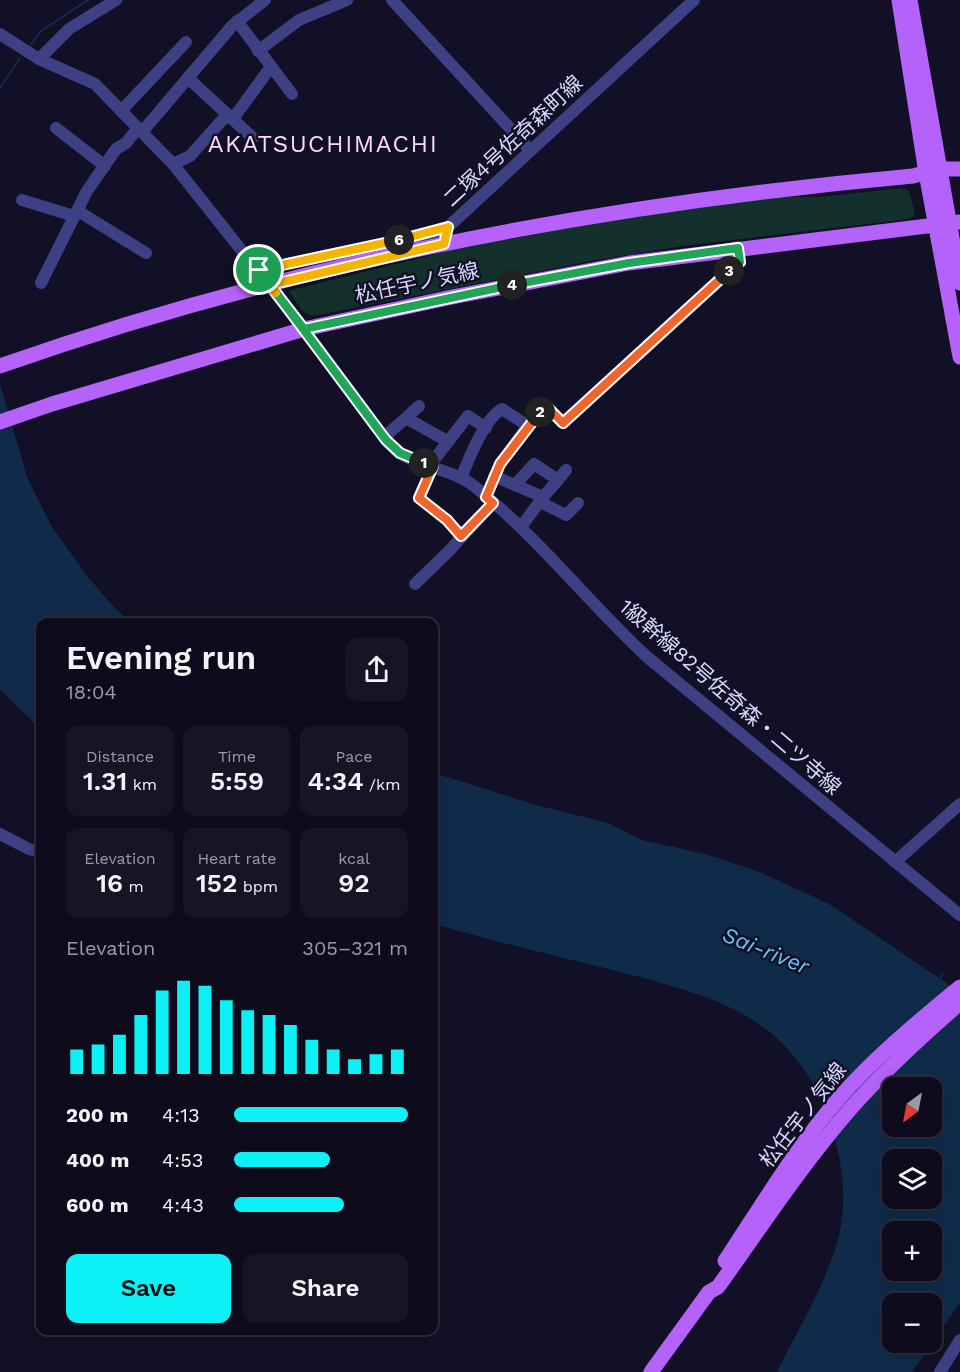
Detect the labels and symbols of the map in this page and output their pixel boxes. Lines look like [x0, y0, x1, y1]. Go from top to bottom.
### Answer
street label: 二塚4号佐奇森町線 [438, 70, 587, 211]
district label: AKATSUCHIMACHI [208, 130, 438, 158]
pin: 6 [384, 225, 414, 255]
pin [233, 244, 284, 295]
pin: 3 [714, 256, 744, 286]
street label: 松任宇ノ気線 [353, 257, 481, 308]
pin: 4 [497, 270, 527, 300]
pin: 2 [525, 397, 555, 427]
pin: 1 [409, 448, 439, 478]
street label: 1級幹線82号佐奇森・二ツ寺線 [614, 594, 846, 800]
water label: Sai-river [719, 922, 814, 980]
street label: 松任宇ノ気線 [754, 1057, 851, 1172]
north arrow [882, 1077, 942, 1137]

